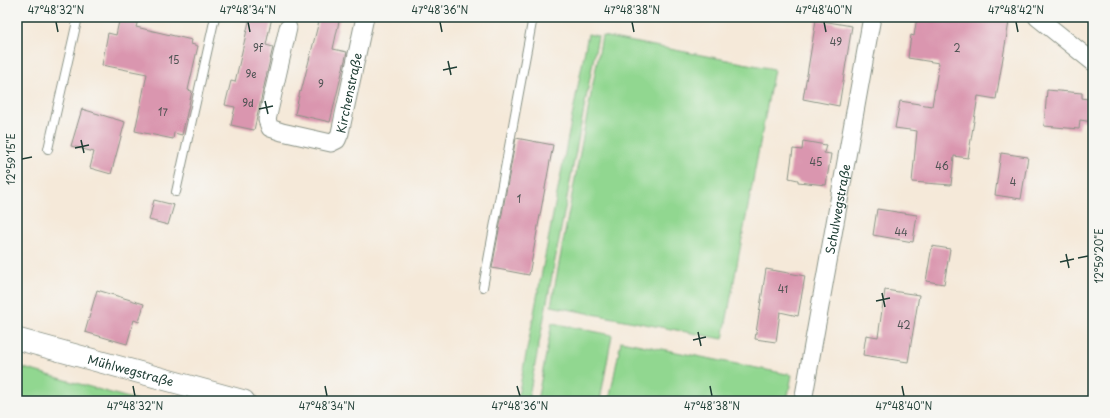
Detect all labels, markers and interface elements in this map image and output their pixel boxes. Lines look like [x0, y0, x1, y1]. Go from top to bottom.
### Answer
text: 47°48'32"N [28, 2, 84, 17]
text: 47°48'34"N [220, 2, 276, 17]
text: 47°48'36"N [412, 2, 469, 17]
text: 47°48'38"N [604, 2, 660, 17]
text: 47°48'40"N [796, 2, 853, 17]
text: 47°48'42"N [988, 2, 1044, 17]
house number: 49 [830, 34, 842, 49]
house number: 9f [253, 40, 264, 55]
house number: 2 [953, 40, 961, 55]
street label: Kirchenstraße [331, 51, 366, 135]
house number: 15 [169, 52, 179, 67]
house number: 9e [245, 66, 257, 81]
house number: 9 [318, 76, 324, 91]
house number: 9d [242, 95, 254, 110]
house number: 17 [158, 104, 169, 119]
text: 12°59'15"E [3, 133, 18, 185]
house number: 45 [810, 154, 822, 169]
house number: 46 [935, 158, 949, 173]
street label: Schulwegstraße [821, 162, 854, 256]
house number: 4 [1010, 174, 1017, 189]
house number: 1 [517, 191, 521, 206]
house number: 44 [894, 224, 908, 239]
text: 12°59'20"E [1091, 228, 1106, 284]
house number: 41 [778, 281, 788, 296]
house number: 42 [897, 317, 911, 332]
street label: Mühlwegstraße [86, 350, 176, 390]
text: 47°48'32"N [107, 398, 163, 413]
text: 47°48'34"N [299, 398, 355, 413]
text: 47°48'36"N [492, 398, 549, 413]
text: 47°48'38"N [684, 398, 740, 413]
text: 47°48'40"N [876, 398, 933, 413]

